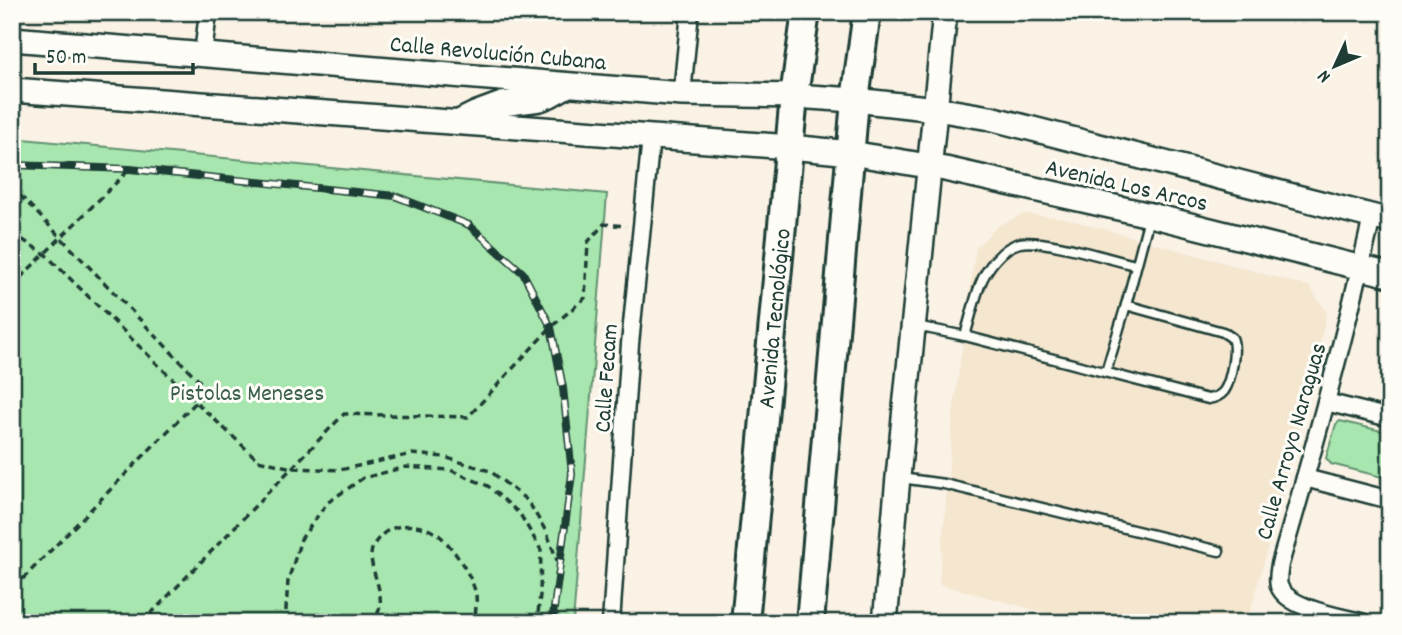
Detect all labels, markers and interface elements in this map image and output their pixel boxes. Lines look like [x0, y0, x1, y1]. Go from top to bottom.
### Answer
street label: Calle Revolución Cubana [388, 29, 608, 81]
scale bar [35, 32, 192, 76]
north arrow [1300, 32, 1370, 102]
text: 50 m [46, 44, 86, 74]
text: N [1312, 63, 1338, 88]
street label: Avenida Los Arcos [1042, 152, 1211, 222]
street label: Avenida Tecnológico [751, 227, 802, 410]
street label: Calle Fecam [587, 323, 629, 434]
street label: Calle Arroyo Naraguas [1248, 339, 1337, 544]
park label: Pistolas Meneses [170, 378, 324, 412]

